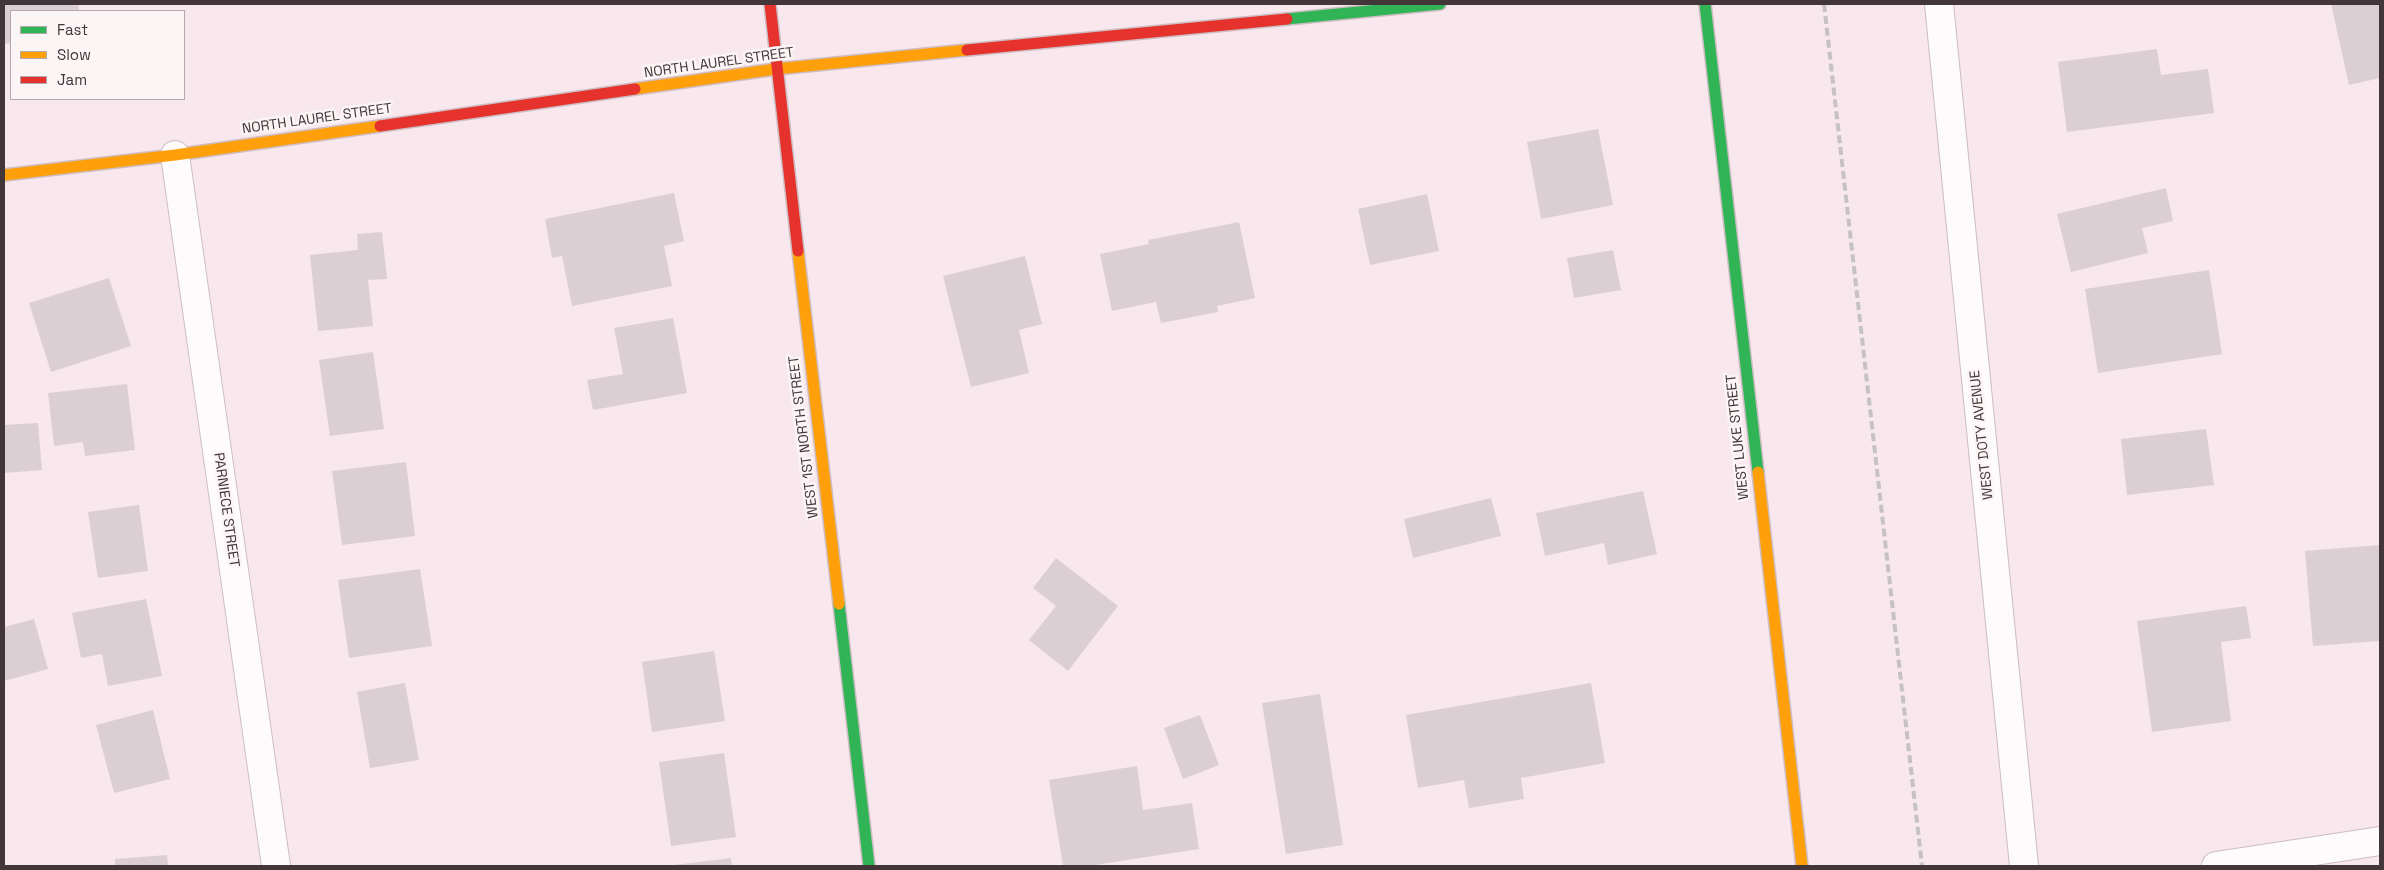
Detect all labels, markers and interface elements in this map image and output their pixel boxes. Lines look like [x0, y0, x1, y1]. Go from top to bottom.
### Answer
legend [10, 10, 185, 100]
text: Fast [57, 20, 88, 39]
street label: NORTH LAUREL STREET [643, 44, 795, 82]
text: Slow [57, 45, 91, 64]
text: Jam [57, 70, 87, 89]
street label: NORTH LAUREL STREET [241, 100, 393, 138]
street label: WEST 1ST NORTH STREET [786, 355, 822, 519]
street label: WEST DOTY AVENUE [1967, 370, 1997, 500]
street label: WEST LUKE STREET [1723, 373, 1753, 501]
street label: PARNIECE STREET [210, 452, 242, 568]

